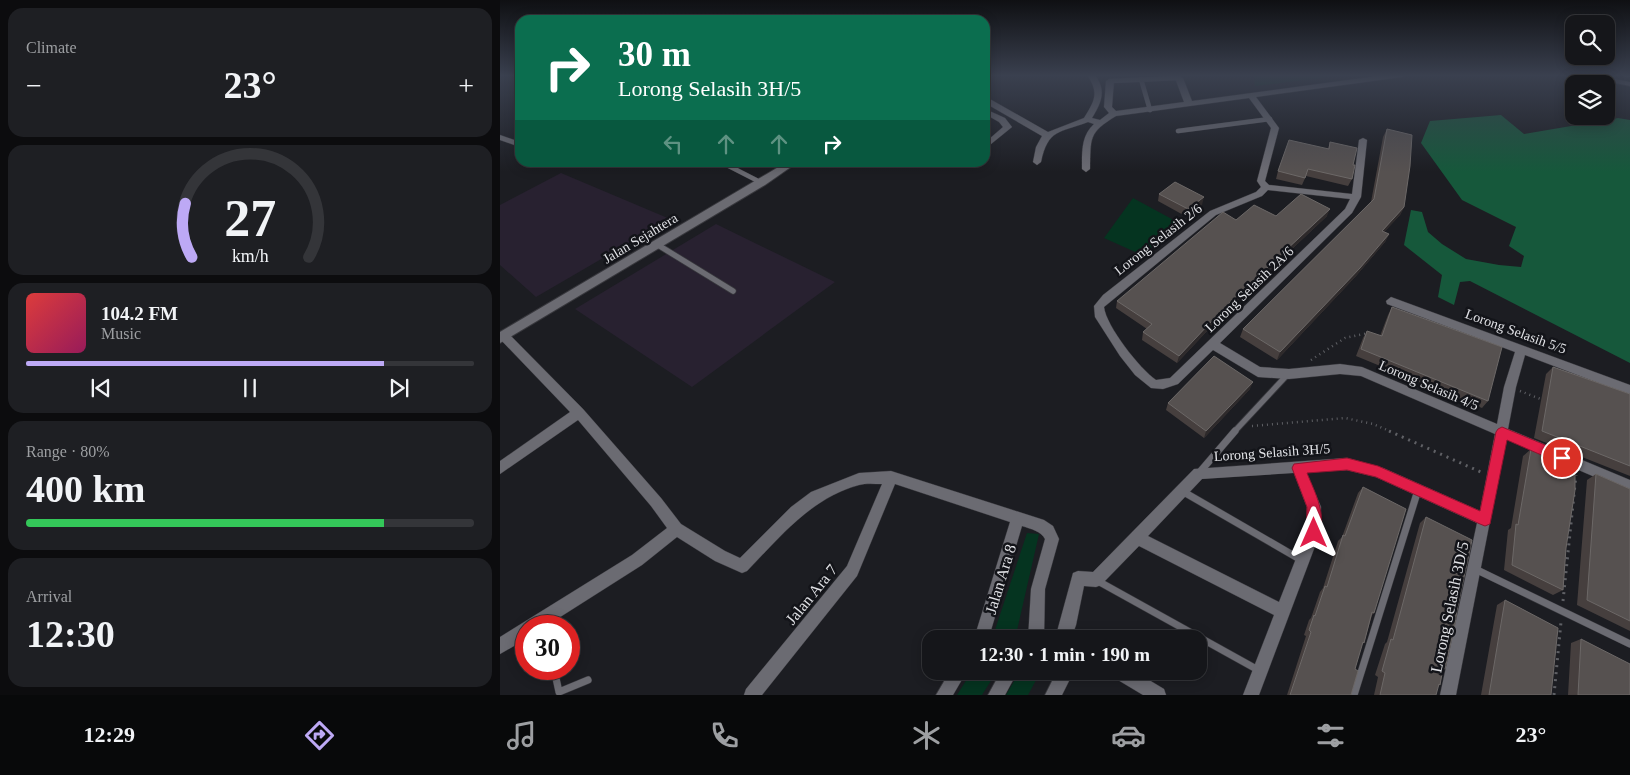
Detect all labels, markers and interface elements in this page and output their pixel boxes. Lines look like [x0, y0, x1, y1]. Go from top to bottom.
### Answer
map controls [1565, 15, 1615, 125]
button: search [1565, 15, 1615, 65]
icon: right [535, 35, 600, 100]
text: 30 m [618, 35, 691, 74]
text: Climate [26, 39, 77, 56]
text: 23° [223, 64, 277, 106]
text: − [26, 70, 42, 101]
text: + [458, 70, 474, 101]
button: layers [1565, 75, 1615, 125]
text: Lorong Selasih 3H/5 [618, 76, 801, 101]
icon: left [659, 130, 687, 158]
icon: ahead [712, 130, 740, 158]
icon: ahead [765, 130, 793, 158]
icon: right [818, 130, 846, 158]
text: 27 [224, 190, 276, 247]
street label: Lorong Selasih 2/6 [1112, 201, 1205, 278]
street label: Jalan Sejahtera [600, 210, 681, 267]
street label: Lorong Selasih 2A/6 [1202, 243, 1297, 335]
text: km/h [232, 246, 268, 266]
text: 104.2 FM [101, 303, 178, 324]
street label: Lorong Selasih 5/5 [1463, 306, 1568, 357]
text: Music [101, 325, 141, 342]
street label: Lorong Selasih 4/5 [1377, 358, 1481, 413]
icon: previous [87, 374, 115, 402]
icon: pause [236, 374, 264, 402]
icon: next [385, 374, 413, 402]
pin [1541, 437, 1583, 479]
street label: Lorong Selasih 3H/5 [1213, 441, 1331, 464]
text: Range · 80% [26, 443, 110, 460]
icon: arrive [1548, 444, 1576, 472]
text: 400 km [26, 468, 145, 510]
position arrow [1287, 506, 1339, 558]
street label: Lorong Selasih 3D/5 [1427, 540, 1473, 674]
street label: Jalan Ara 8 [982, 542, 1019, 616]
street label: Jalan Ara 7 [782, 561, 841, 628]
text: Arrival [26, 588, 72, 605]
text: 12:30 [26, 613, 115, 655]
speed limit sign: 30 [515, 615, 580, 680]
text: 12:30 · 1 min · 190 m [979, 644, 1150, 665]
icon: directions [302, 718, 337, 753]
icon: music [504, 718, 539, 753]
icon: phone [707, 718, 742, 753]
icon: climate [909, 718, 944, 753]
icon: car [1111, 718, 1146, 753]
icon: filters [1313, 718, 1348, 753]
text: 12:29 [84, 722, 135, 747]
text: 23° [1515, 722, 1546, 747]

